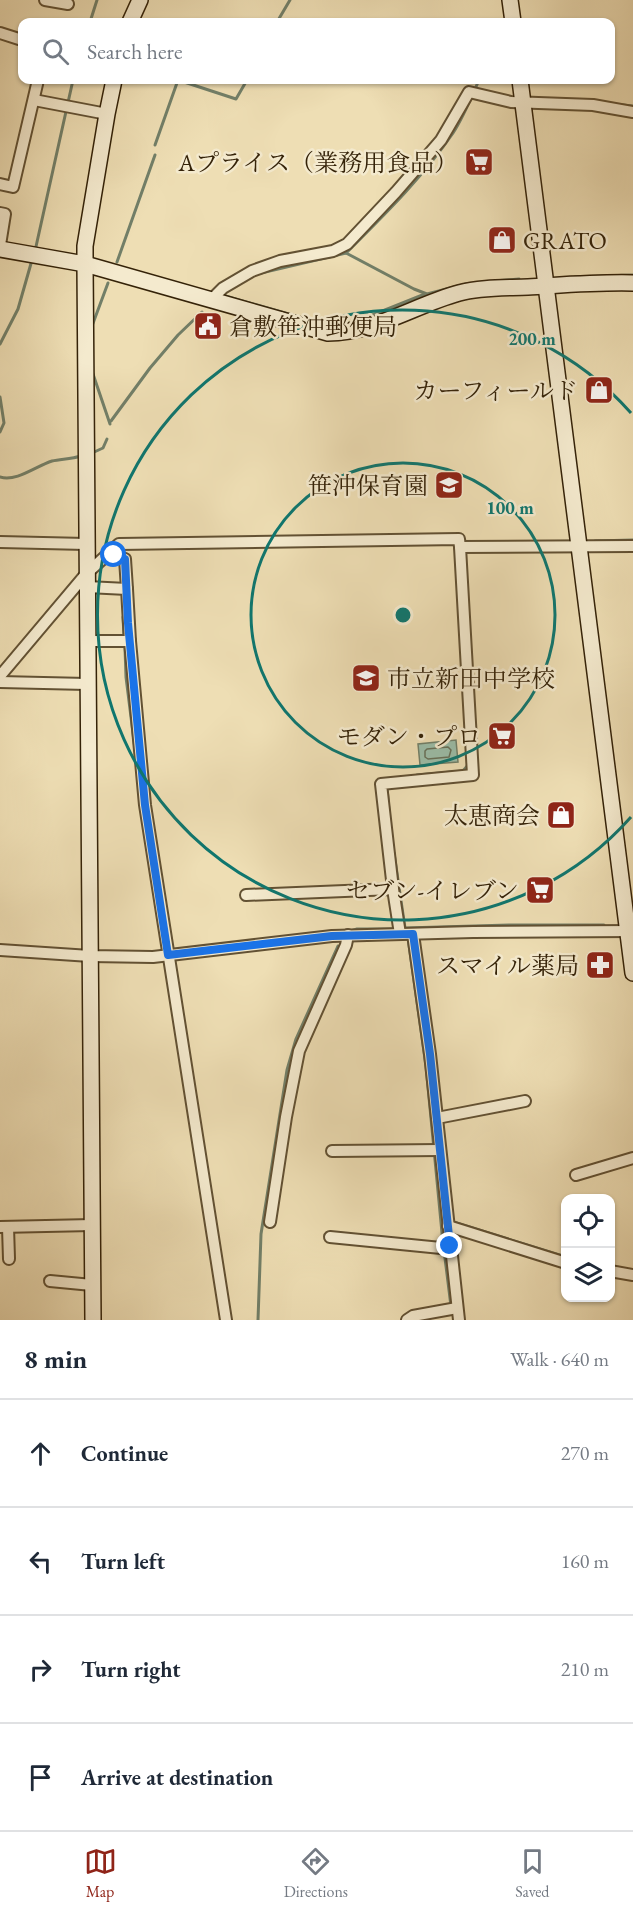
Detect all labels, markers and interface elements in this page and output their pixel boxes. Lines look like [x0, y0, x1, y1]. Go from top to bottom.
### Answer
search box [18, 18, 615, 84]
icon: search [39, 35, 72, 68]
text: Search here [87, 37, 182, 66]
supermarket icon: Aプライス（業務用食品） [463, 146, 495, 178]
place label: Aプライス（業務用食品） [177, 147, 458, 178]
shop icon: GRATO [486, 224, 518, 256]
place label: GRATO [523, 225, 607, 256]
public building icon: 倉敷笹沖郵便局 [192, 310, 224, 342]
place label: 倉敷笹沖郵便局 [229, 311, 397, 342]
text: 200 m [508, 327, 556, 350]
shop icon: カーフィールド [583, 374, 615, 406]
place label: カーフィールド [414, 375, 578, 406]
school or university icon: 笹沖保育園 [433, 469, 465, 501]
place label: 笹沖保育園 [308, 470, 428, 501]
text: 100 m [486, 496, 534, 519]
route start [100, 541, 126, 567]
centre of rings [393, 605, 413, 625]
school or university icon: 市立新田中学校 [350, 662, 382, 694]
place label: 市立新田中学校 [387, 663, 555, 694]
supermarket icon: モダン・プロ [486, 720, 518, 752]
place label: モダン・プロ [337, 721, 481, 752]
shop icon: 太恵商会 [545, 799, 577, 831]
place label: 太恵商会 [444, 800, 540, 831]
supermarket icon: セブン-イレブン [524, 874, 556, 906]
place label: セブン-イレブン [346, 875, 519, 906]
pharmacy icon: スマイル薬局 [584, 949, 616, 981]
place label: スマイル薬局 [436, 950, 579, 981]
map controls [561, 1194, 615, 1302]
button: locate [561, 1194, 615, 1248]
route end [436, 1232, 462, 1258]
button: layers [561, 1248, 615, 1302]
text: 8 min [24, 1342, 87, 1376]
text: Walk · 640 m [510, 1346, 609, 1372]
icon: ahead [24, 1437, 57, 1470]
text: Continue [81, 1439, 168, 1468]
text: 270 m [561, 1440, 609, 1466]
icon: left [24, 1545, 57, 1578]
text: Turn left [81, 1547, 165, 1576]
text: 160 m [561, 1548, 609, 1574]
icon: right [24, 1653, 57, 1686]
text: Turn right [81, 1655, 180, 1684]
text: 210 m [561, 1656, 609, 1682]
icon: arrive [24, 1761, 57, 1794]
text: Arrive at destination [81, 1763, 273, 1792]
tab: Map [84, 1845, 117, 1902]
tab: Directions [284, 1845, 348, 1902]
tab: Saved [515, 1845, 549, 1902]

